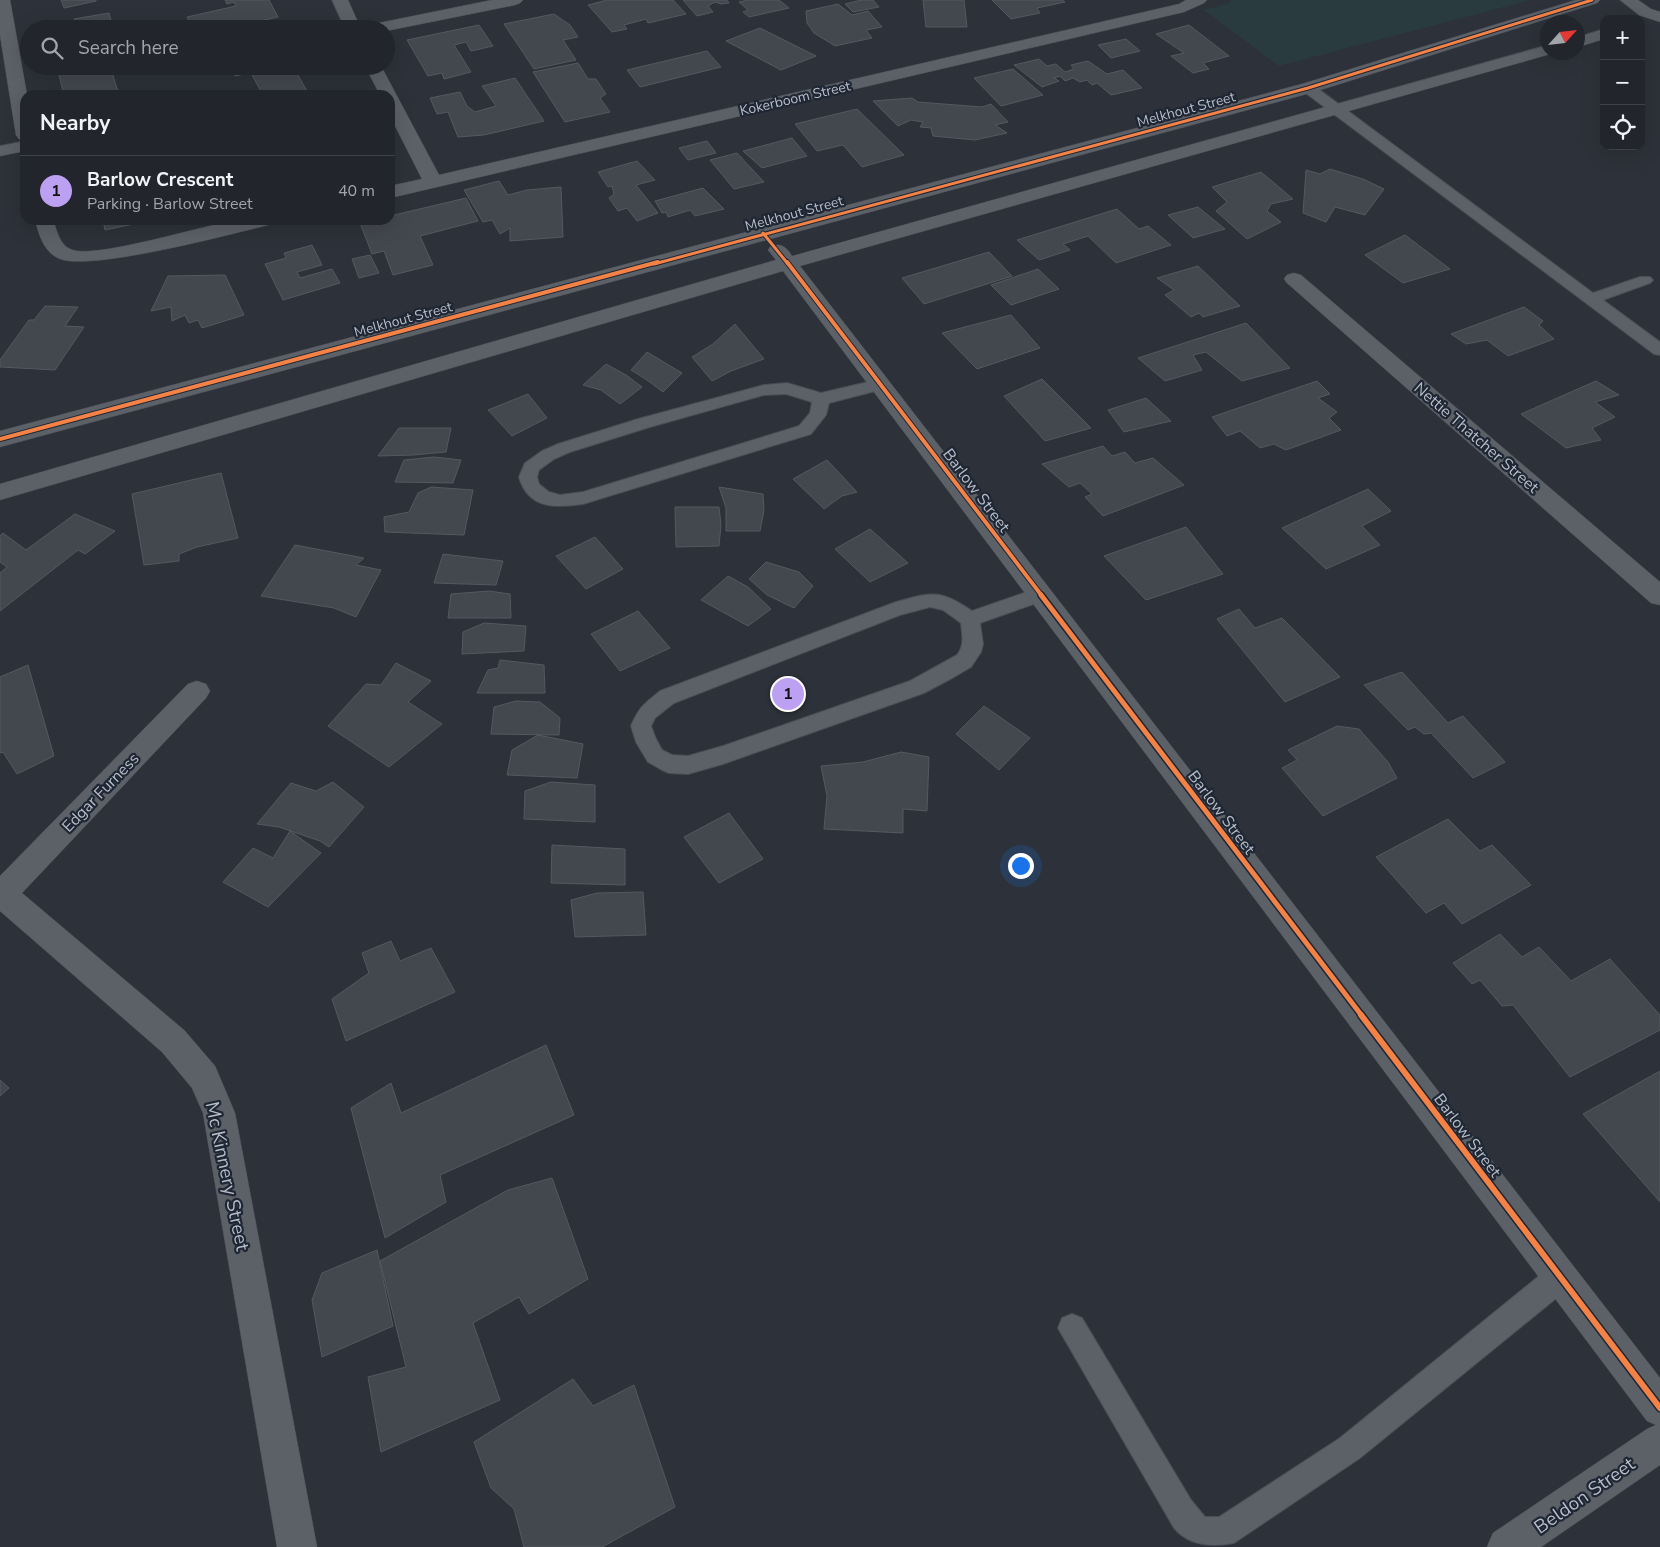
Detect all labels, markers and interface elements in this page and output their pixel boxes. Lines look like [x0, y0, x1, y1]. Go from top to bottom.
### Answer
north arrow [1540, 15, 1585, 60]
map controls [1600, 15, 1645, 150]
button: + [1600, 15, 1645, 60]
search box [20, 20, 395, 75]
icon: search [38, 34, 66, 62]
text: Search here [78, 35, 179, 61]
button: − [1600, 60, 1645, 105]
street label: Kokerboom Street [738, 76, 852, 120]
street label: Melkhout Street [1135, 87, 1237, 132]
button: locate [1600, 105, 1645, 150]
text: Nearby [40, 109, 110, 137]
text: Barlow Crescent [87, 167, 233, 193]
text: 1 [51, 180, 61, 202]
text: 40 m [338, 180, 375, 202]
street label: Melkhout Street [743, 191, 845, 236]
text: Parking · Barlow Street [87, 193, 253, 215]
street label: Melkhout Street [352, 297, 454, 342]
street label: Nettie Thatcher Street [1409, 377, 1544, 498]
street label: Barlow Street [937, 444, 1015, 537]
pin: 1 [772, 675, 804, 713]
street label: Edgar Furness [57, 748, 144, 837]
street label: Barlow Street [1182, 766, 1260, 859]
your location [1008, 853, 1034, 879]
street label: Barlow Street [1428, 1089, 1506, 1182]
street label: Mc Kinnery Street [199, 1099, 256, 1253]
street label: Beldon Street [1529, 1451, 1640, 1540]

